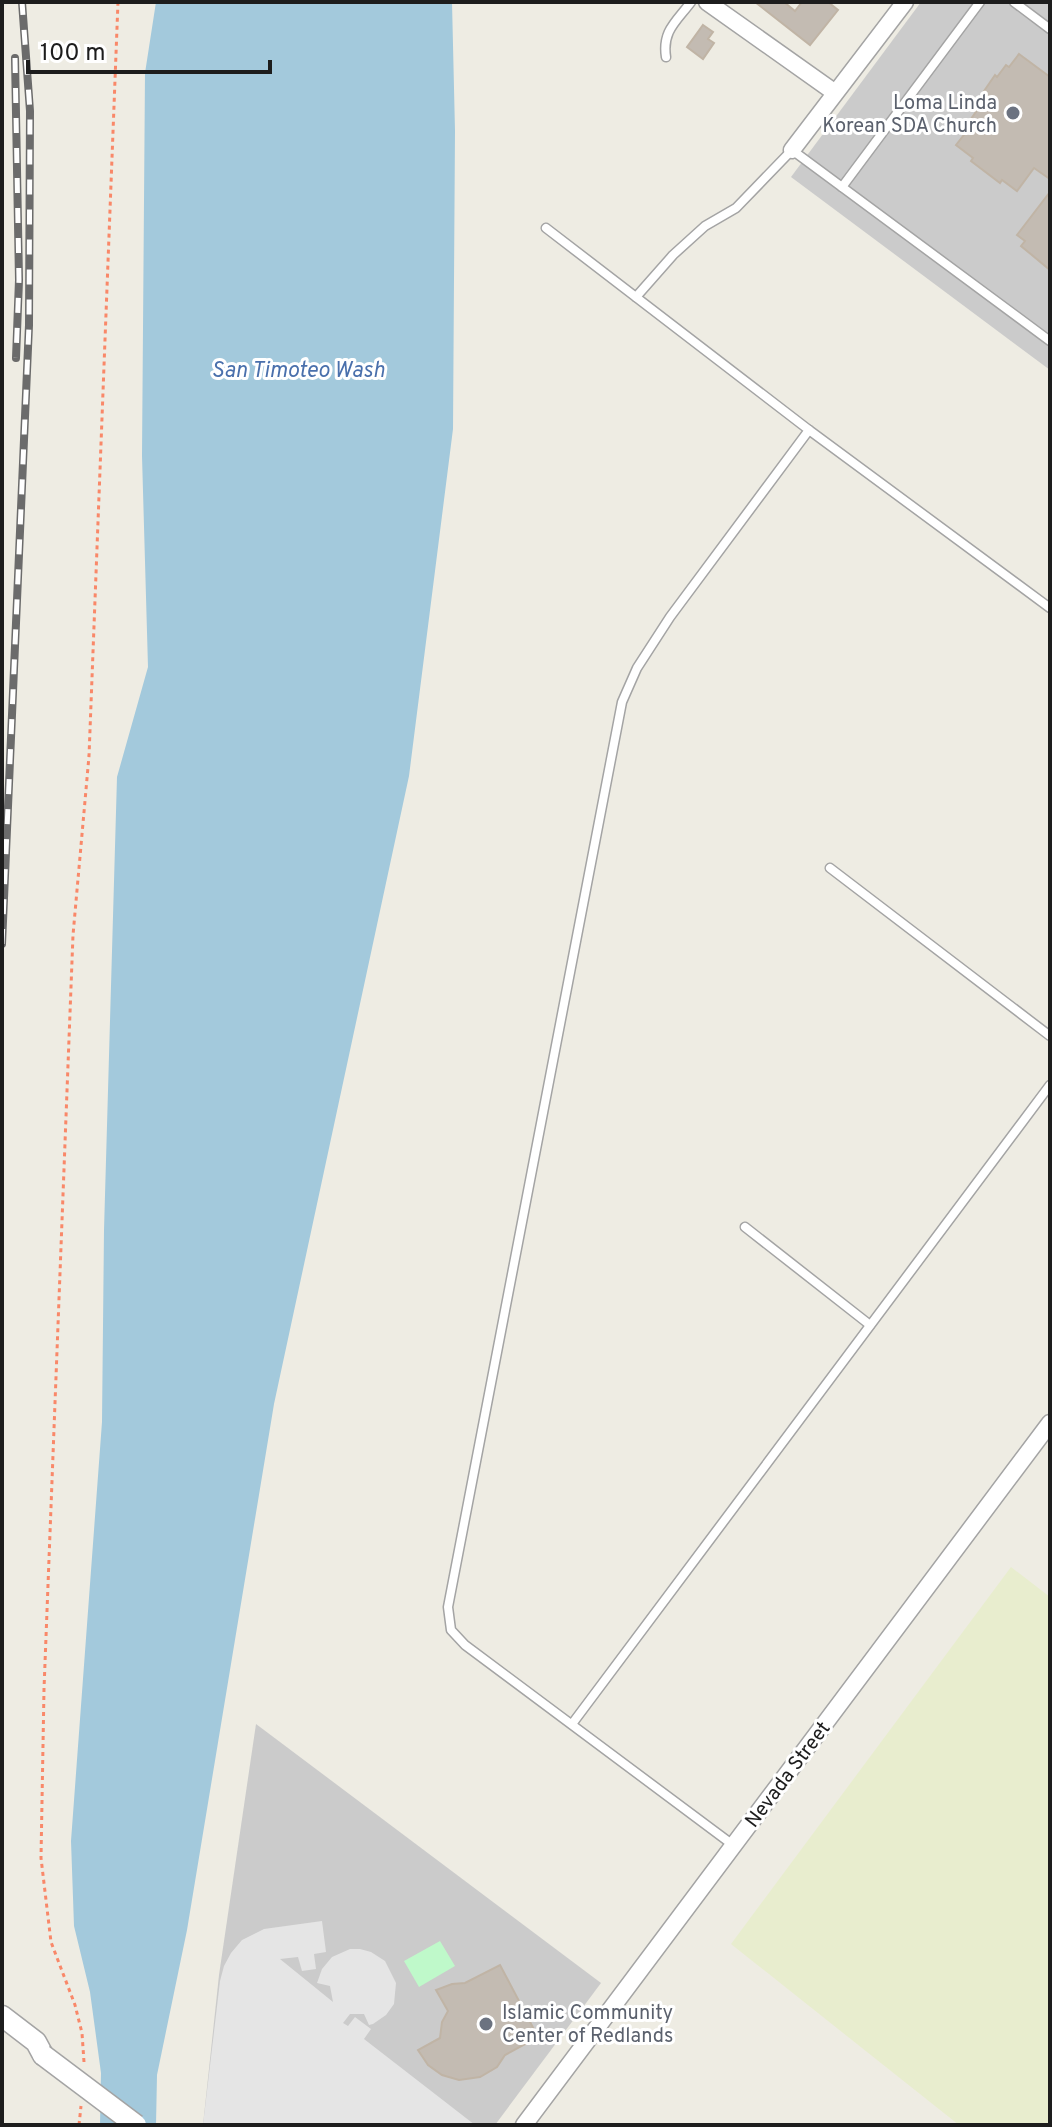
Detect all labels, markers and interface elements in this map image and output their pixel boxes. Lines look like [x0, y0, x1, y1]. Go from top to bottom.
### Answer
scale bar [28, 24, 270, 74]
text: 100 m [40, 39, 106, 69]
place label: Loma Linda Korean SDA Church [822, 91, 997, 140]
marker: Loma Linda Korean SDA Church [1004, 104, 1022, 122]
water label: San Timoteo Wash [211, 358, 385, 385]
street label: Nevada Street [740, 1717, 837, 1834]
place label: Islamic Community Center of Redlands [502, 2001, 673, 2050]
marker: Islamic Community Center of Redlands [477, 2015, 495, 2033]

